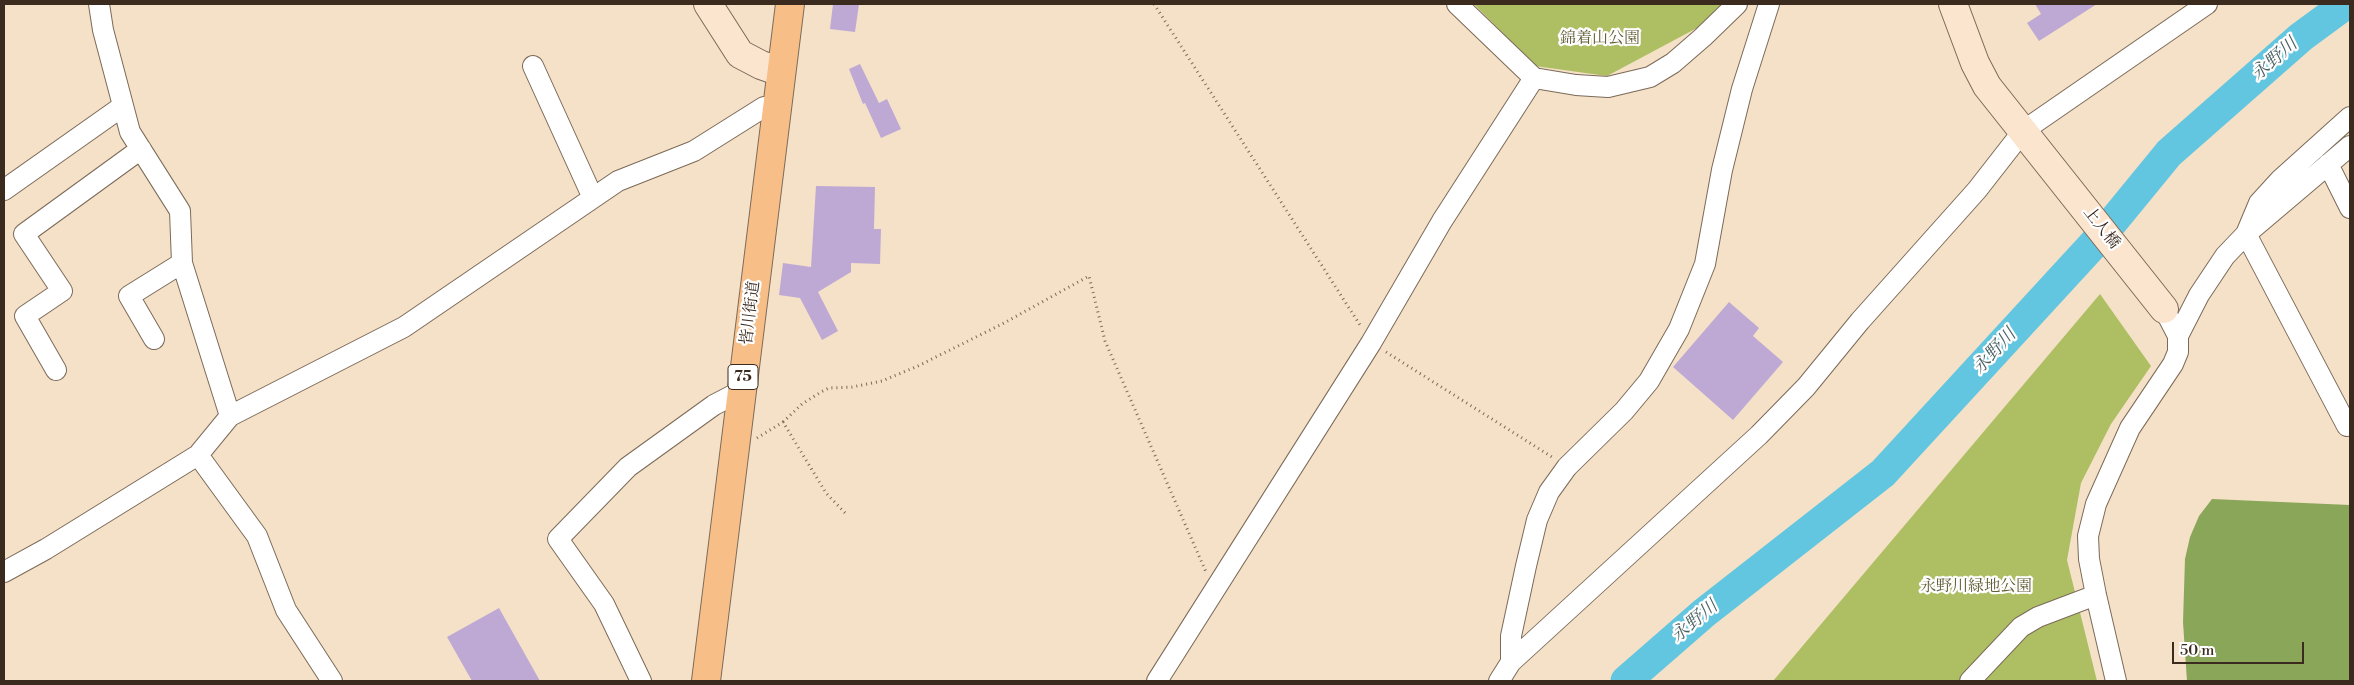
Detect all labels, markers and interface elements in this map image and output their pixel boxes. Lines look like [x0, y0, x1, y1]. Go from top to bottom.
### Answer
park label: 錦着山公園 [1560, 29, 1640, 49]
water label: 永野川 [2248, 34, 2302, 86]
street label: 上人橋 [2079, 203, 2123, 253]
street label: 皆川街道 [738, 280, 764, 346]
water label: 永野川 [1969, 325, 2021, 379]
road number: 75 [728, 364, 758, 390]
park label: 永野川緑地公園 [1920, 577, 2032, 597]
water label: 永野川 [1667, 596, 1723, 648]
scale bar [2174, 632, 2306, 664]
text: 50 m [2180, 641, 2214, 660]

